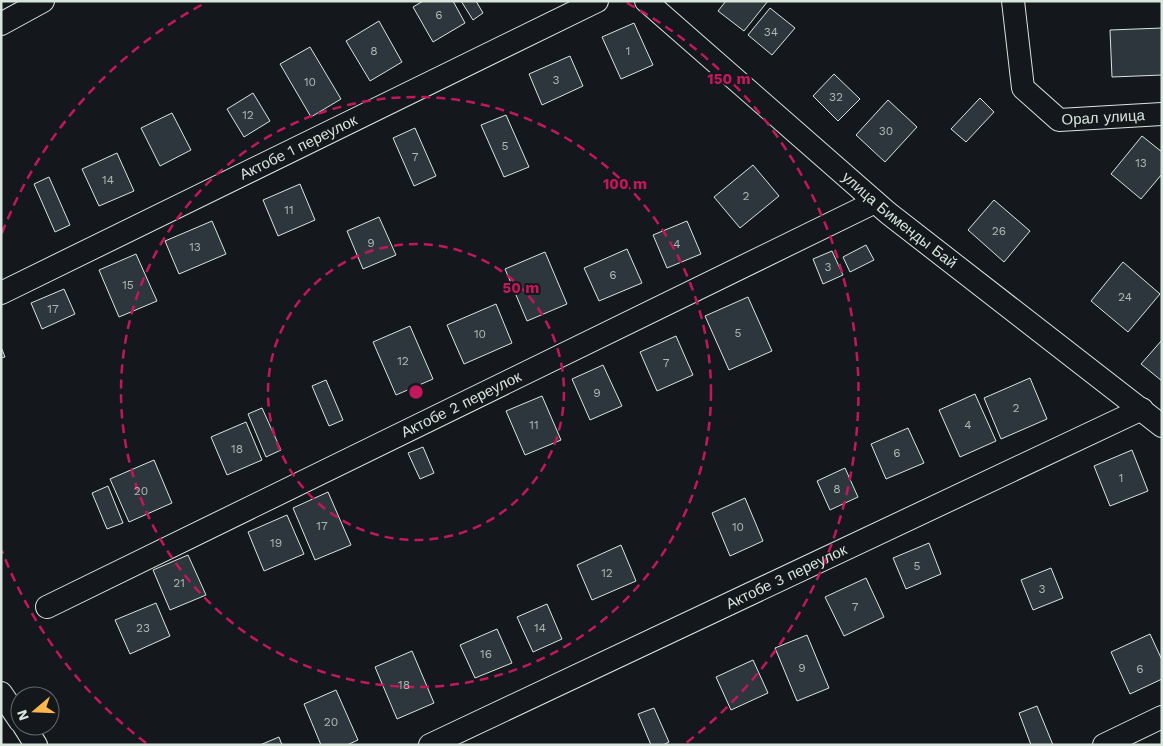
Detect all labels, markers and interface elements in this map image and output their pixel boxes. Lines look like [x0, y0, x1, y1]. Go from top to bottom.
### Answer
house number: 6 [435, 8, 443, 22]
house number: 34 [764, 25, 778, 39]
house number: 8 [370, 44, 378, 58]
house number: 1 [626, 44, 630, 58]
text: 150 m [707, 70, 751, 88]
house number: 3 [553, 73, 560, 87]
house number: 10 [304, 75, 316, 89]
house number: 32 [829, 90, 843, 104]
street label: Орал улица [1061, 106, 1146, 129]
house number: 12 [242, 108, 254, 122]
street label: Актобе 1 переулок [237, 111, 360, 184]
house number: 30 [879, 124, 893, 138]
house number: 5 [502, 139, 509, 153]
house number: 7 [412, 150, 419, 164]
house number: 13 [1135, 156, 1147, 170]
street label: улица Бименды Бай [838, 168, 960, 272]
house number: 14 [102, 173, 114, 187]
text: 100 m [603, 175, 647, 193]
house number: 2 [743, 189, 750, 203]
house number: 11 [284, 203, 294, 217]
house number: 26 [992, 224, 1006, 238]
house number: 9 [367, 236, 375, 250]
house number: 4 [673, 237, 681, 251]
house number: 13 [189, 240, 201, 254]
house number: 3 [825, 260, 832, 274]
house number: 6 [609, 268, 617, 282]
house number: 15 [122, 278, 134, 292]
text: 50 m [503, 279, 539, 297]
house number: 24 [1118, 290, 1132, 304]
house number: 17 [47, 302, 59, 316]
house number: 5 [735, 326, 742, 340]
house number: 10 [474, 327, 486, 341]
house number: 12 [397, 354, 409, 368]
house number: 7 [663, 356, 670, 370]
street label: Актобе 2 переулок [398, 367, 525, 441]
centre of rings [407, 383, 425, 401]
house number: 9 [593, 386, 601, 400]
house number: 2 [1013, 401, 1020, 415]
house number: 11 [529, 418, 539, 432]
house number: 4 [964, 418, 972, 432]
house number: 18 [231, 442, 243, 456]
house number: 6 [893, 446, 901, 460]
house number: 1 [1119, 471, 1123, 485]
house number: 8 [833, 482, 841, 496]
house number: 20 [134, 484, 148, 498]
house number: 17 [316, 519, 328, 533]
house number: 10 [732, 520, 744, 534]
house number: 19 [270, 536, 282, 550]
street label: Актобе 3 переулок [723, 540, 850, 613]
house number: 5 [914, 559, 921, 573]
house number: 12 [601, 566, 613, 580]
house number: 21 [173, 576, 185, 590]
house number: 3 [1039, 582, 1046, 596]
house number: 7 [852, 600, 859, 614]
house number: 23 [136, 621, 150, 635]
house number: 14 [534, 621, 546, 635]
house number: 16 [480, 647, 492, 661]
house number: 9 [798, 661, 806, 675]
house number: 6 [1136, 662, 1144, 676]
house number: 18 [398, 678, 410, 692]
north arrow [10, 686, 60, 736]
text: N [13, 708, 32, 723]
house number: 20 [324, 715, 338, 729]

